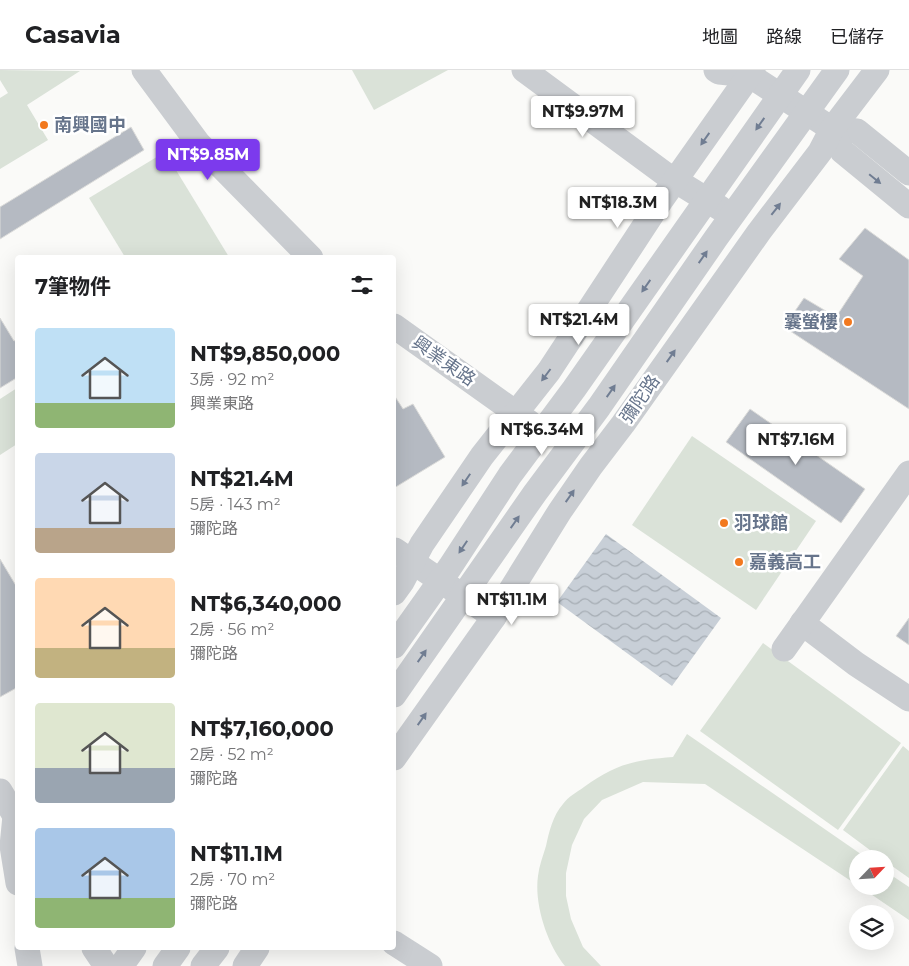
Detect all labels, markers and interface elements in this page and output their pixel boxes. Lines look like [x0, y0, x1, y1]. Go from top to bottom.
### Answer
text: Casavia [25, 20, 121, 49]
text: 地圖 [702, 26, 738, 48]
text: 路線 [766, 26, 802, 48]
text: 已儲存 [830, 26, 884, 48]
pin: NT$9.97M [531, 96, 635, 138]
text: NT$9.97M [542, 102, 624, 121]
place label: 南興國中 [54, 114, 126, 136]
one-way arrow [755, 117, 765, 131]
marker: 南興國中 [38, 119, 50, 131]
one-way arrow [700, 132, 710, 145]
pin: NT$9.85M [156, 138, 260, 181]
text: NT$9.85M [167, 145, 249, 164]
one-way arrow [869, 173, 882, 184]
pin: NT$18.3M [566, 186, 670, 229]
text: NT$18.3M [579, 193, 657, 212]
one-way arrow [771, 202, 781, 216]
one-way arrow [698, 250, 708, 264]
icon: filters [348, 271, 376, 299]
text: 7筆物件 [35, 274, 111, 299]
one-way arrow [641, 279, 651, 292]
pin: NT$21.4M [527, 304, 631, 346]
text: NT$21.4M [539, 310, 619, 329]
place label: 囊螢樓 [784, 311, 838, 333]
marker: 囊螢樓 [842, 316, 854, 328]
street label: 興業東路 [408, 331, 480, 391]
text: NT$9,850,000 [190, 341, 340, 366]
icon: home [75, 348, 135, 408]
one-way arrow [666, 349, 676, 362]
one-way arrow [541, 368, 551, 382]
text: 3房 · 92 m² [190, 370, 274, 389]
street label: 彌陀路 [616, 371, 664, 427]
one-way arrow [606, 384, 616, 398]
text: 興業東路 [190, 394, 254, 413]
pin: NT$6.34M [490, 414, 594, 456]
text: NT$6.34M [500, 420, 584, 439]
pin: NT$7.16M [744, 424, 848, 466]
text: NT$7.16M [757, 430, 835, 449]
text: NT$21.4M [190, 466, 294, 491]
icon: home [75, 473, 135, 533]
one-way arrow [461, 473, 471, 486]
one-way arrow [565, 489, 575, 503]
text: 5房 · 143 m² [190, 495, 281, 514]
place label: 羽球館 [734, 512, 788, 534]
one-way arrow [510, 515, 520, 529]
marker: 羽球館 [718, 517, 730, 529]
text: 彌陀路 [190, 519, 238, 538]
one-way arrow [458, 541, 467, 554]
place label: 嘉義高工 [749, 551, 821, 573]
marker: 嘉義高工 [733, 556, 745, 568]
pin: NT$11.1M [460, 584, 564, 626]
text: NT$11.1M [477, 590, 547, 609]
text: NT$6,340,000 [190, 591, 341, 616]
icon: home [75, 598, 135, 658]
text: 2房 · 56 m² [190, 620, 274, 639]
text: 彌陀路 [190, 644, 238, 663]
one-way arrow [417, 649, 427, 662]
one-way arrow [417, 712, 427, 726]
text: NT$7,160,000 [190, 716, 334, 741]
icon: home [75, 723, 135, 783]
text: 2房 · 52 m² [190, 745, 274, 764]
text: 彌陀路 [190, 769, 238, 788]
text: NT$11.1M [190, 841, 283, 866]
icon: home [75, 848, 135, 908]
north arrow [849, 850, 894, 895]
map controls [849, 850, 894, 950]
text: 2房 · 70 m² [190, 870, 275, 889]
text: 彌陀路 [190, 894, 238, 913]
button: layers [849, 905, 894, 950]

